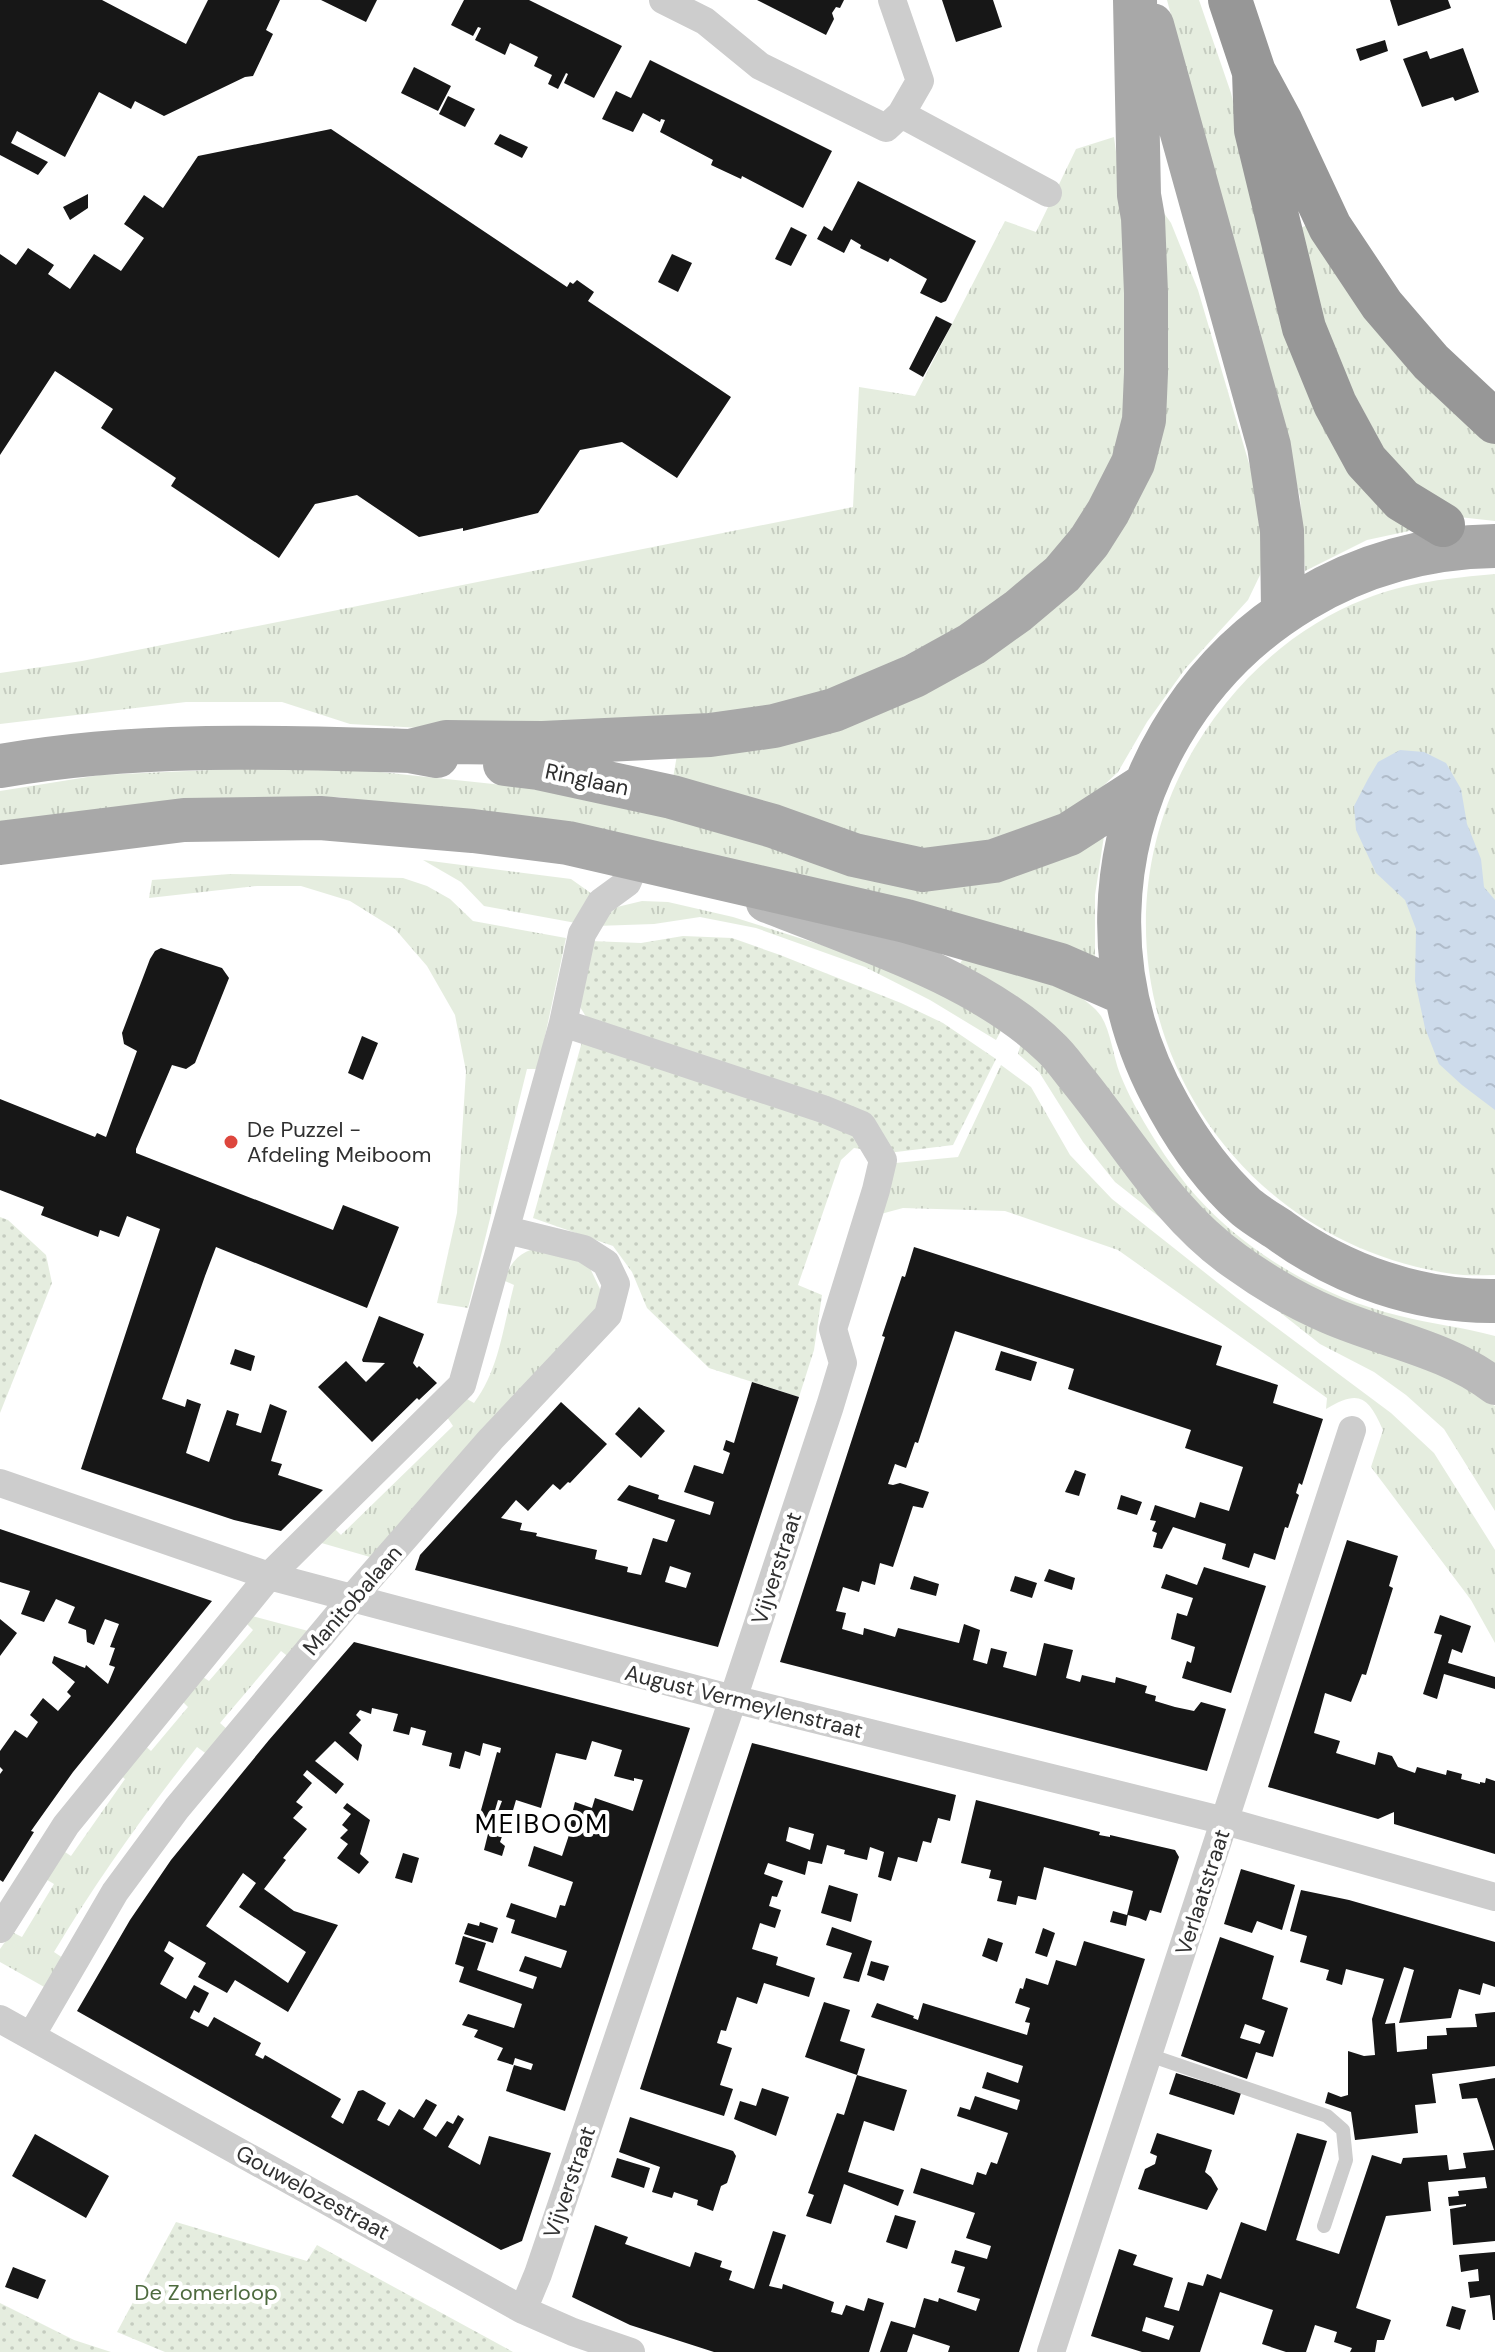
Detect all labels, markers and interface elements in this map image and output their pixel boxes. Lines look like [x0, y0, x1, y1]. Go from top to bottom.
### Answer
street label: Ringlaan [542, 756, 631, 802]
place label: De Puzzel - Afdeling Meiboom [247, 1115, 431, 1169]
marker: De Puzzel - Afdeling Meiboom [222, 1133, 240, 1151]
street label: Vijverstraat [745, 1508, 808, 1628]
street label: Manitobalaan [297, 1539, 408, 1662]
street label: August Vermeylenstraat [622, 1658, 866, 1745]
district label: MEIBOOM [475, 1807, 609, 1841]
street label: Verlaatstraat [1168, 1826, 1236, 1959]
street label: Vijverstraat [537, 2122, 602, 2242]
street label: Gouwelozestraat [231, 2138, 395, 2247]
park label: De Zomerloop [134, 2278, 278, 2307]

